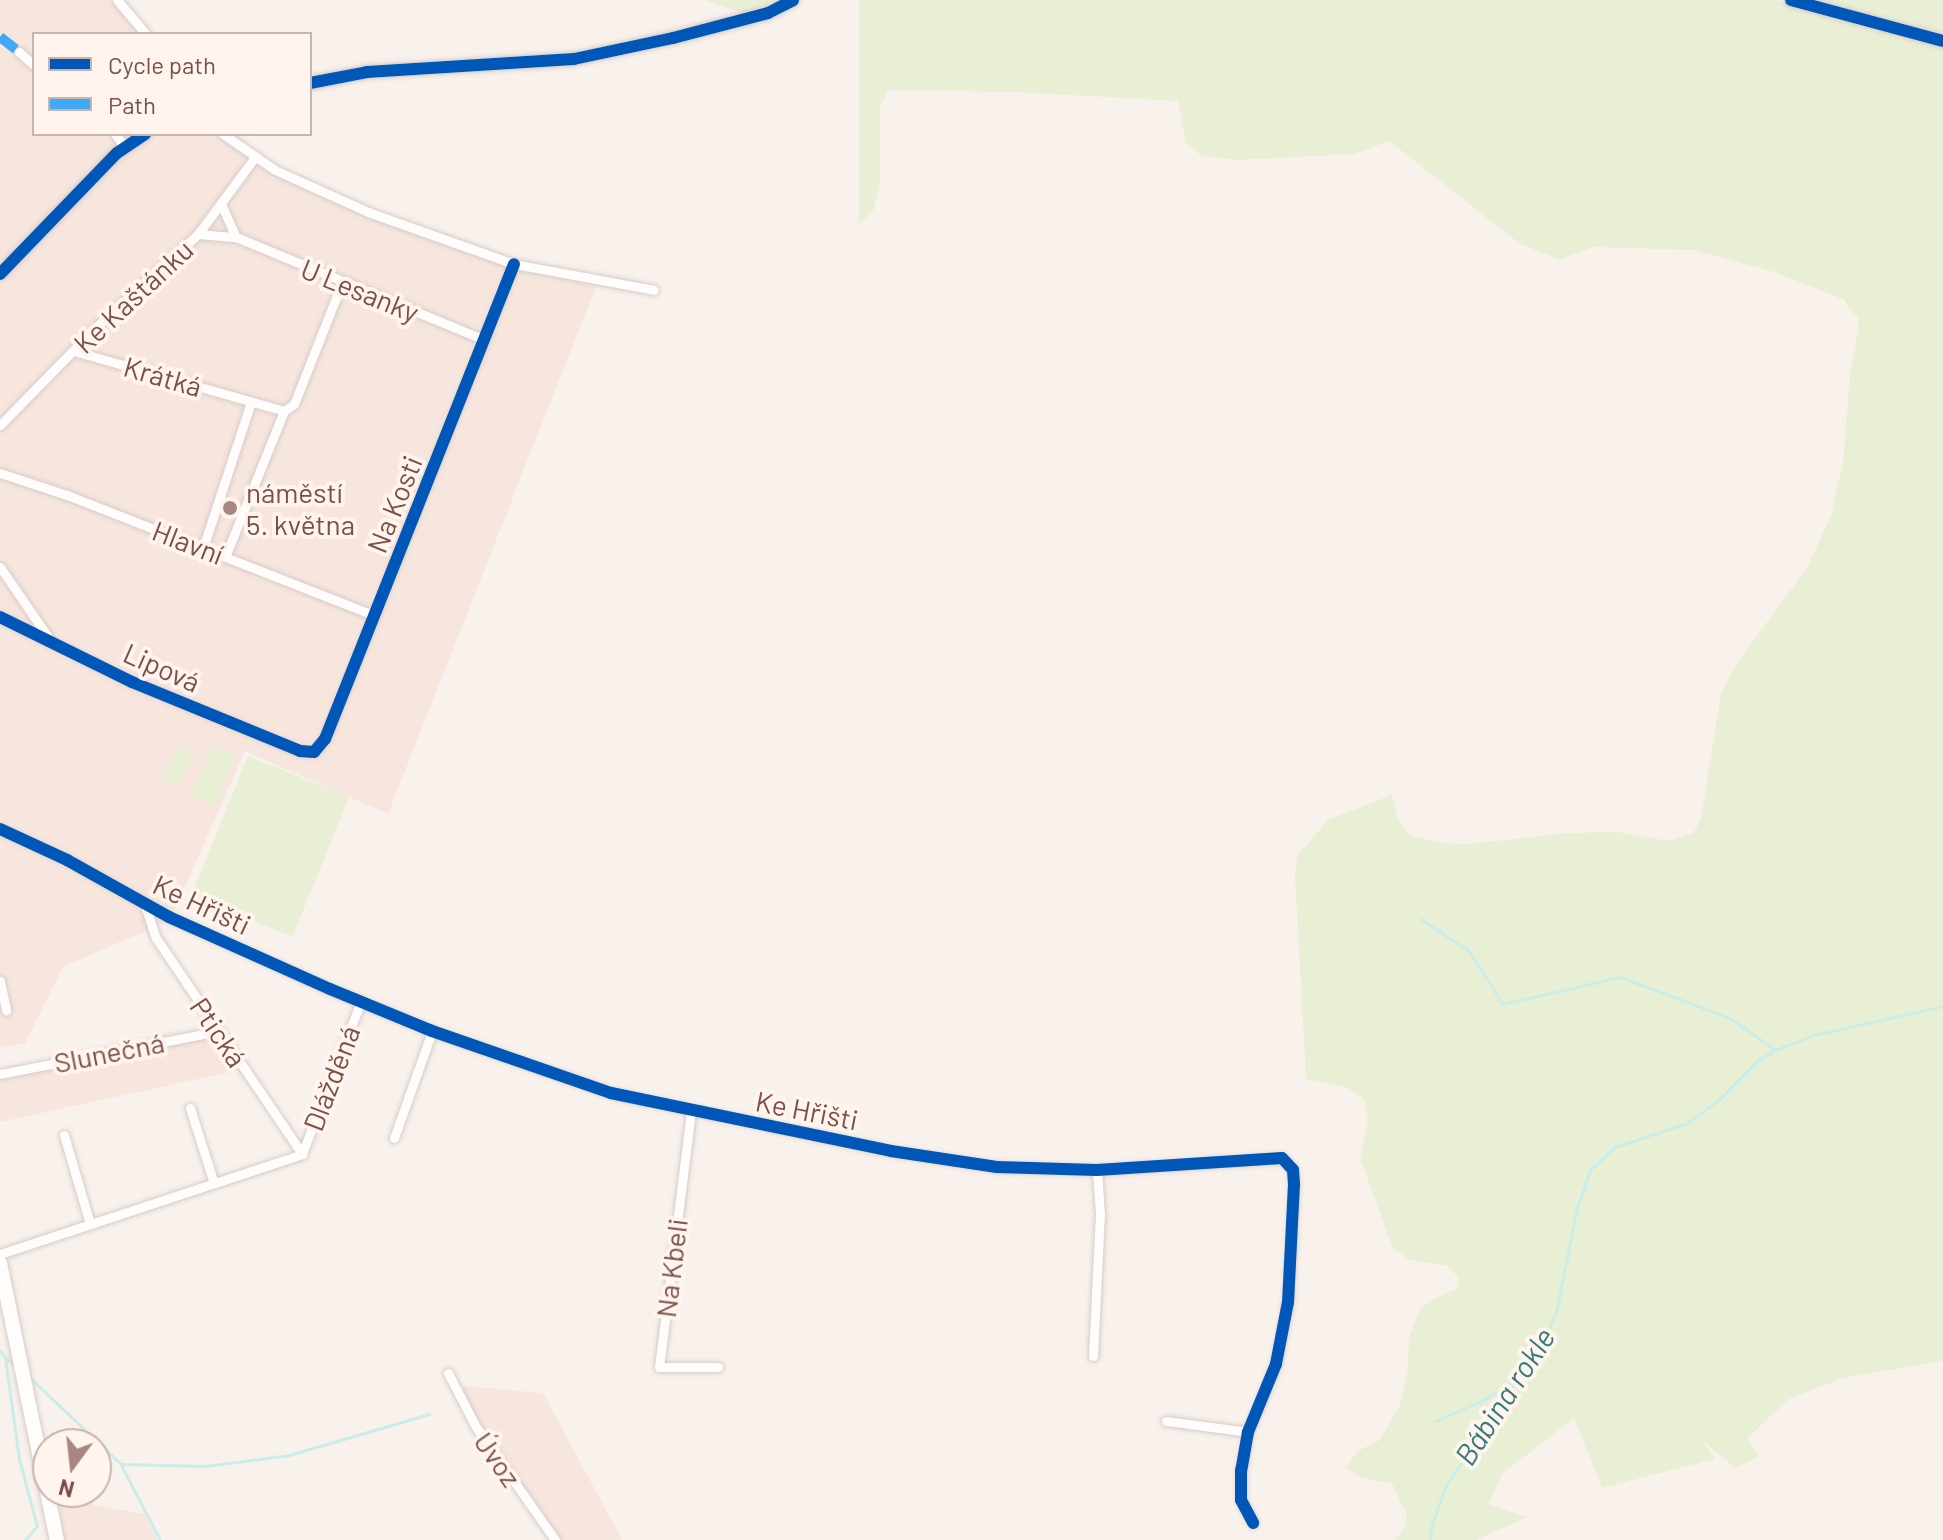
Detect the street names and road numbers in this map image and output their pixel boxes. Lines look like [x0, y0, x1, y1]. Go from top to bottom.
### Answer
street label: Ke Kaštánku [66, 232, 200, 360]
street label: U Lesanky [296, 251, 424, 329]
street label: Krátká [120, 349, 206, 403]
street label: Na Kosti [359, 451, 429, 557]
street label: Hlavní [148, 513, 228, 571]
street label: Lipová [118, 635, 206, 699]
street label: Ke Hřišti [148, 867, 256, 941]
street label: Ptická [184, 991, 254, 1073]
street label: Dlážděná [296, 1021, 366, 1135]
street label: Slunečná [51, 1025, 167, 1079]
street label: Ke Hřišti [753, 1084, 861, 1136]
street label: Na Kbeli [648, 1217, 694, 1319]
street label: Úvoz [467, 1425, 529, 1493]

